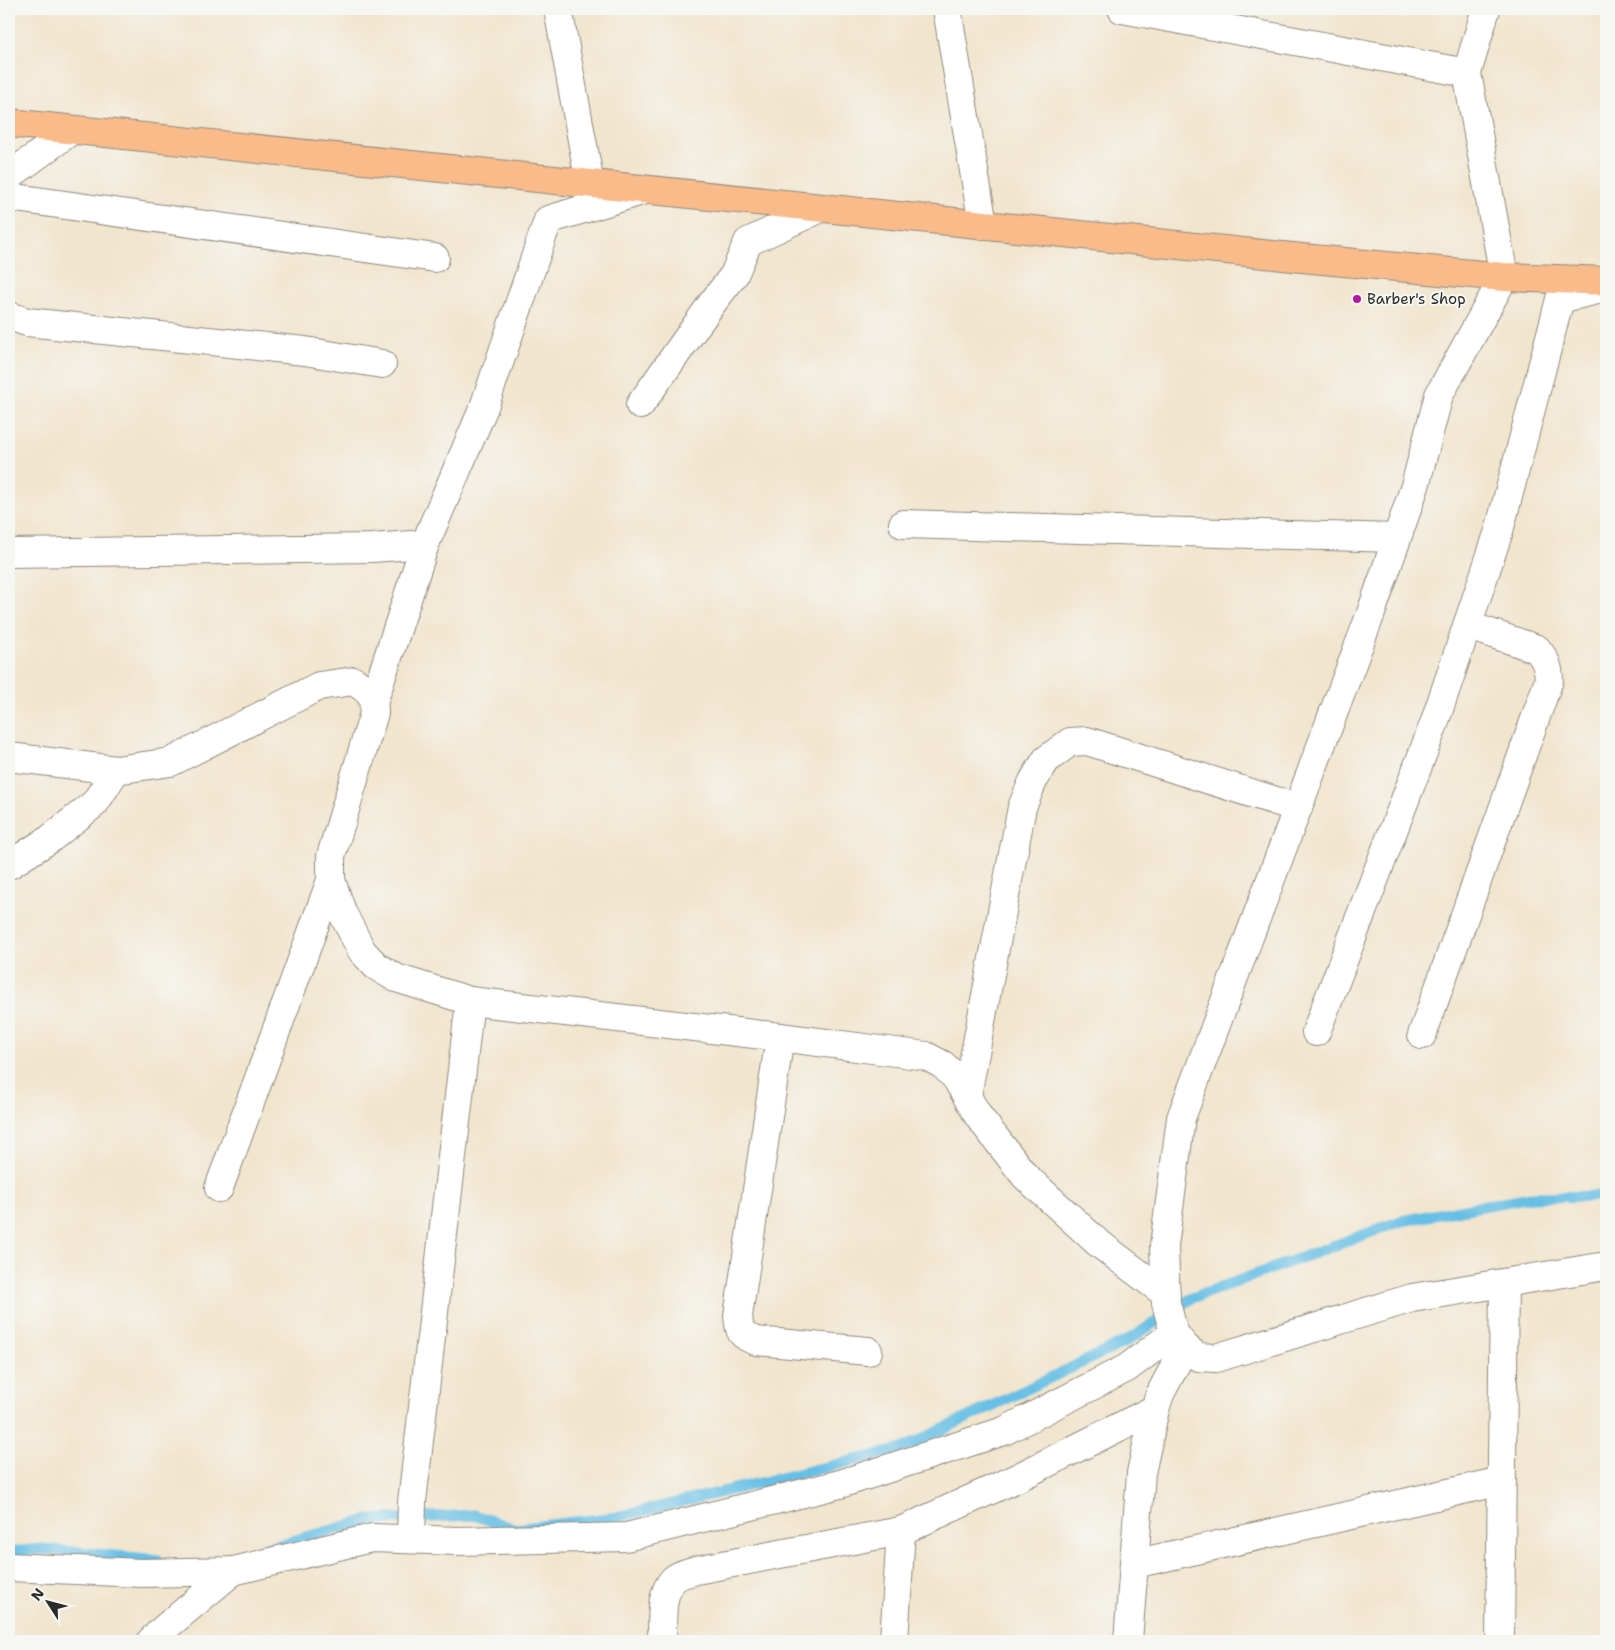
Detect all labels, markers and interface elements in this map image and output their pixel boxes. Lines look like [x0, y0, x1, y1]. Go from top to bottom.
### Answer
place label: Barber's Shop [1367, 289, 1466, 309]
marker: Barber's Shop [1351, 293, 1363, 305]
north arrow [22, 1578, 72, 1628]
text: N [27, 1585, 48, 1604]

